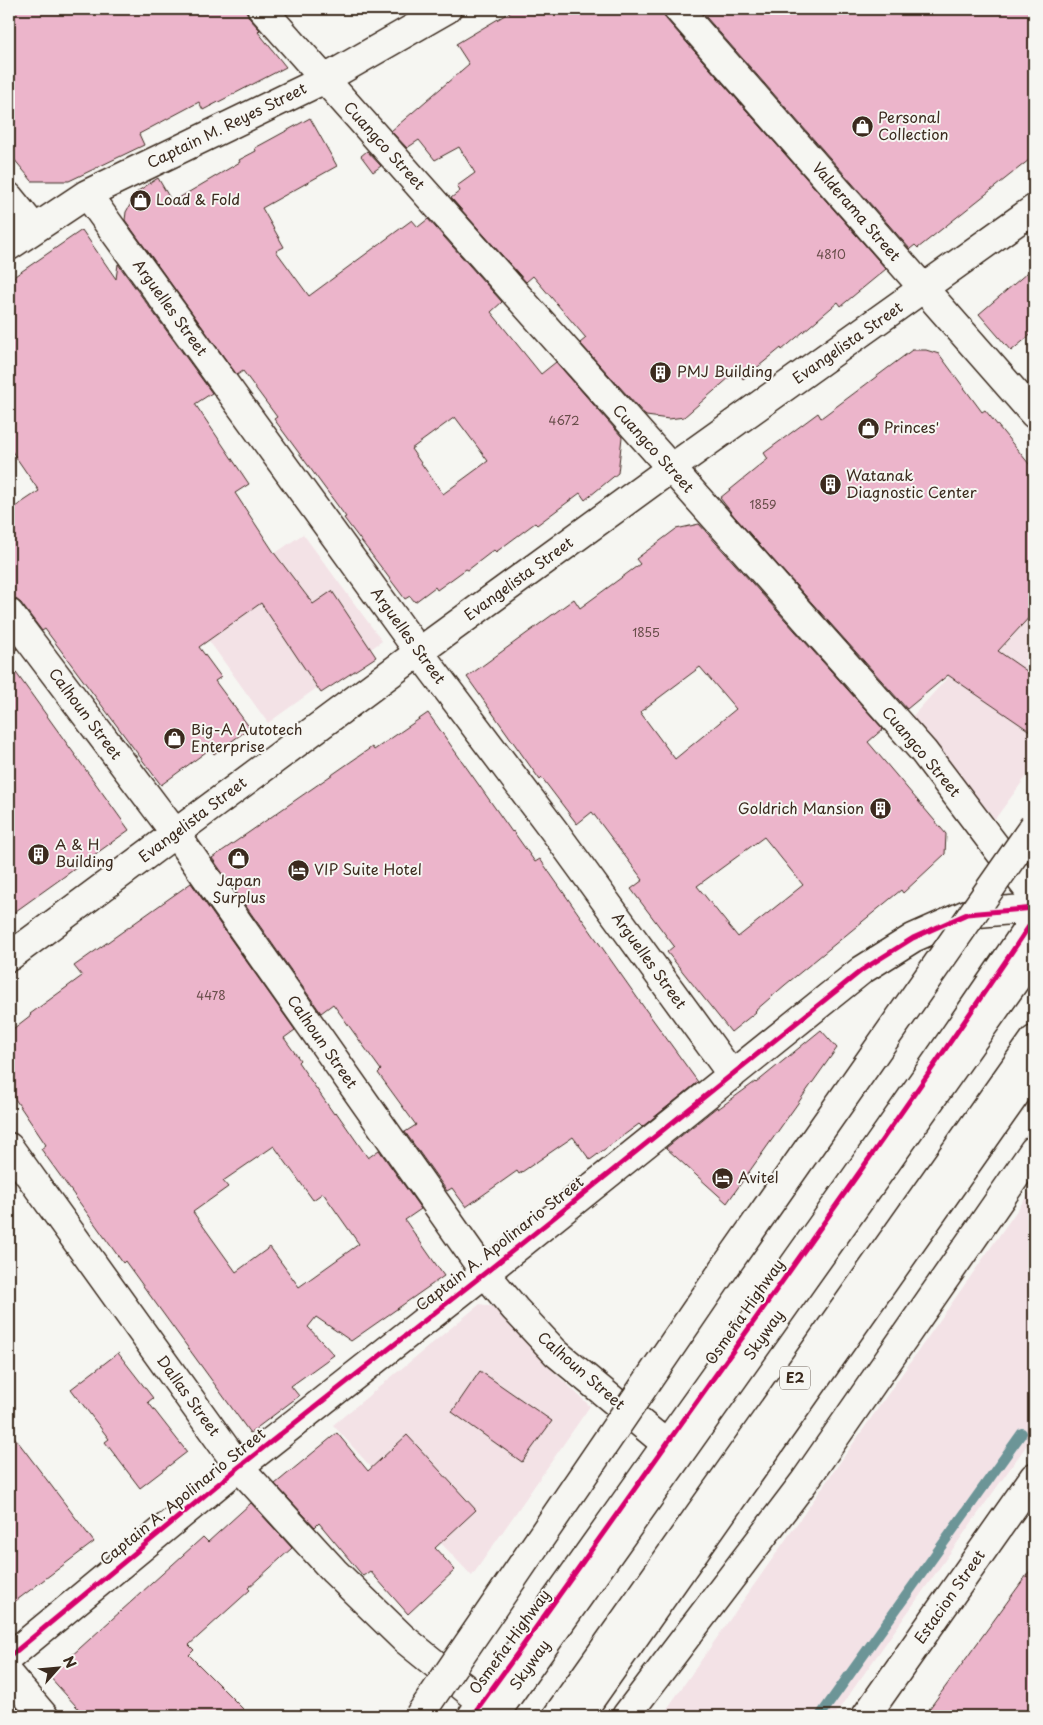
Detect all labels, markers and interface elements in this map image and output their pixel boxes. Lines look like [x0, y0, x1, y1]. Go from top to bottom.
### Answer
street label: Captain M. Reyes Street [143, 76, 310, 173]
street label: Cuangco Street [339, 96, 431, 194]
place label: Personal Collection [878, 105, 949, 145]
shop icon: Personal Collection [850, 115, 874, 139]
street label: Valderama Street [807, 156, 907, 266]
place label: Load & Fold [156, 187, 240, 210]
shop icon: Load & Fold [128, 188, 152, 212]
house number: 4810 [816, 245, 846, 263]
street label: Arguelles Street [128, 254, 214, 360]
street label: Evangelista Street [787, 295, 907, 388]
place label: PMJ Building [677, 359, 773, 382]
building icon: PMJ Building [649, 360, 673, 384]
street label: Cuangco Street [608, 399, 700, 497]
house number: 4672 [549, 411, 579, 429]
place label: Princes' [884, 415, 939, 438]
shop icon: Princes' [856, 416, 880, 440]
place label: Watanak Diagnostic Center [846, 463, 977, 503]
building icon: Watanak Diagnostic Center [818, 473, 842, 497]
house number: 1859 [750, 495, 776, 513]
street label: Evangelista Street [459, 530, 577, 625]
street label: Arguelles Street [366, 582, 452, 688]
house number: 1855 [632, 623, 660, 641]
street label: Calhoun Street [44, 662, 128, 764]
street label: Cuangco Street [877, 701, 967, 801]
place label: Big-A Autotech Enterprise [191, 717, 303, 757]
shop icon: Big-A Autotech Enterprise [163, 727, 187, 751]
street label: Evangelista Street [133, 770, 251, 867]
place label: Goldrich Mansion [738, 796, 864, 819]
building icon: Goldrich Mansion [868, 797, 892, 821]
place label: A & H Building [55, 832, 114, 872]
building icon: A & H Building [27, 842, 51, 866]
shop icon: Japan Surplus [227, 846, 251, 870]
place label: VIP Suite Hotel [314, 857, 422, 880]
hotel icon: VIP Suite Hotel [286, 858, 310, 882]
place label: Japan Surplus [212, 868, 266, 908]
street label: Arguelles Street [607, 907, 693, 1013]
house number: 4478 [196, 986, 226, 1004]
street label: Calhoun Street [282, 990, 364, 1093]
place label: Avitel [738, 1165, 779, 1188]
hotel icon: Avitel [710, 1166, 734, 1190]
street label: Captain A. Apolinario Street [410, 1170, 588, 1316]
street label: Osmeña Highway [699, 1253, 789, 1369]
street label: Skyway [737, 1304, 789, 1364]
street label: Calhoun Street [533, 1325, 631, 1415]
street label: Dallas Street [152, 1350, 227, 1440]
road number: E2 [780, 1366, 810, 1390]
street label: Captain A. Apolinario Street [94, 1422, 270, 1570]
street label: Estacion Street [908, 1544, 990, 1648]
street label: Osmeña Highway [463, 1584, 555, 1698]
street label: Skyway [503, 1634, 555, 1694]
north arrow [32, 1642, 82, 1692]
text: N [58, 1652, 82, 1672]

